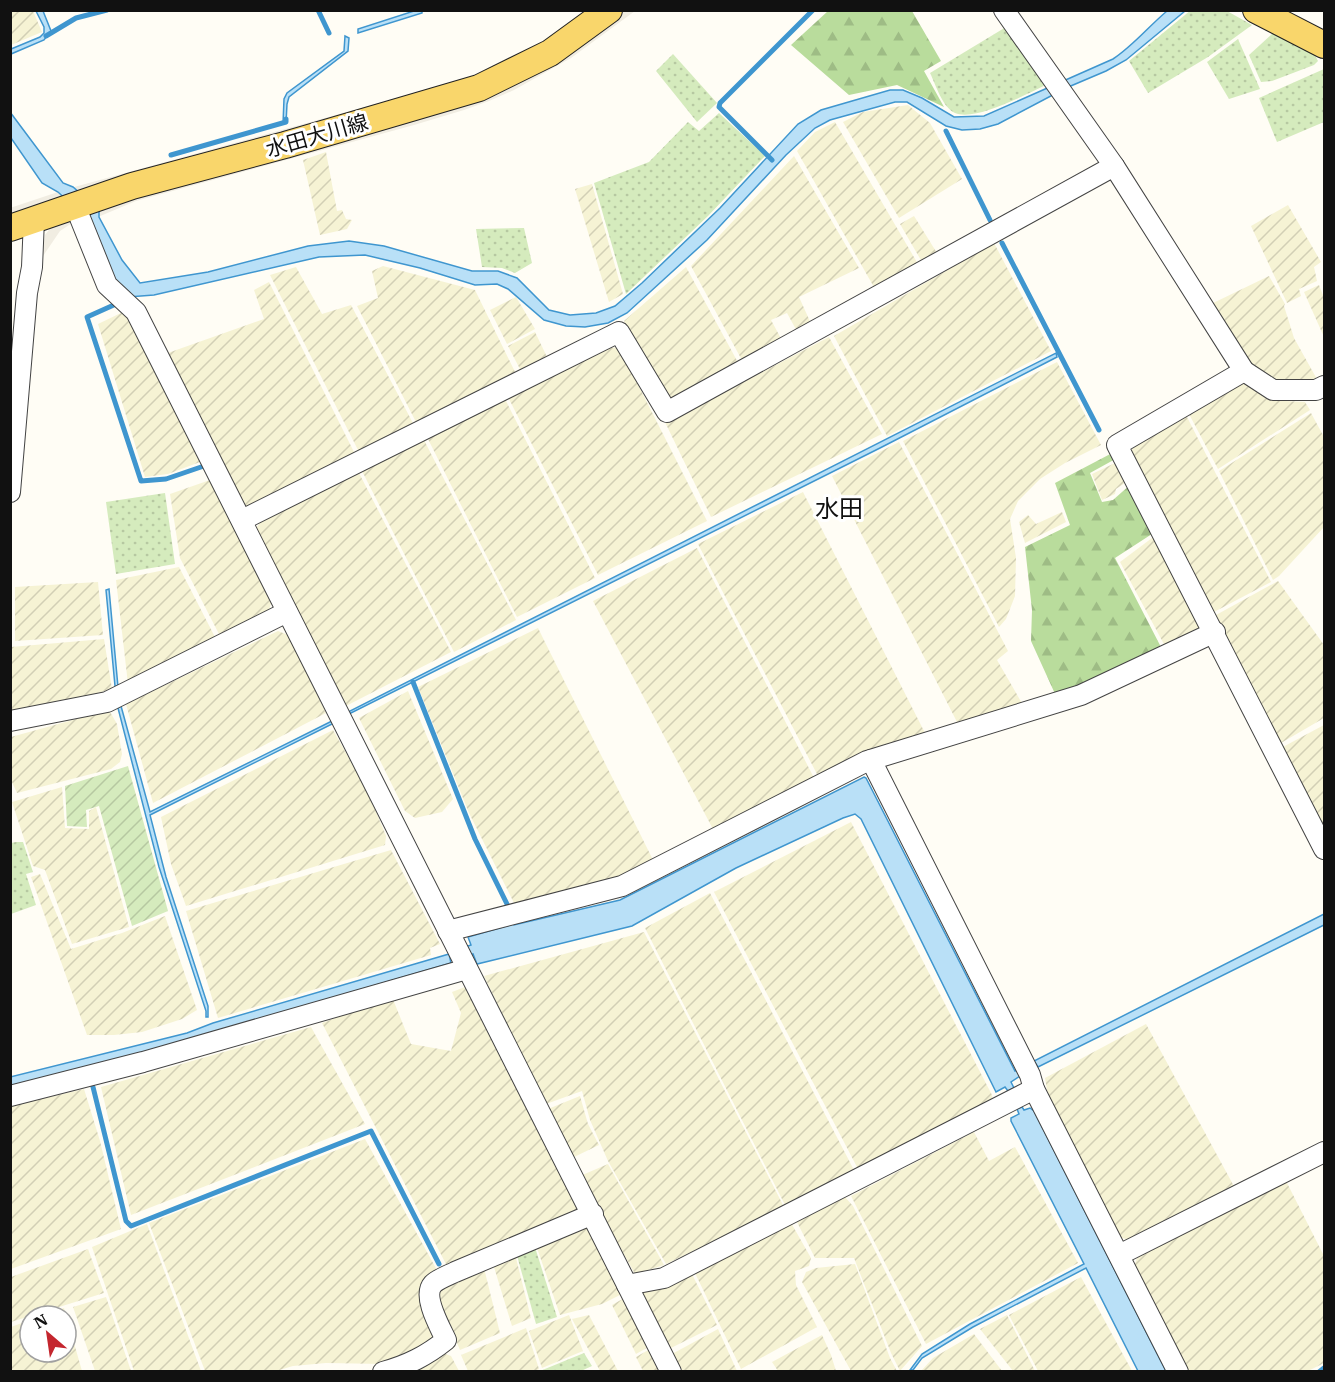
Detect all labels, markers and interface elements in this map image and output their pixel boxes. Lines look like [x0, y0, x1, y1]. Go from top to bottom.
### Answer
street label: 水田大川線 [262, 107, 371, 163]
district label: 水田 [815, 492, 863, 524]
north arrow [18, 1304, 78, 1364]
text: N [30, 1309, 51, 1333]

